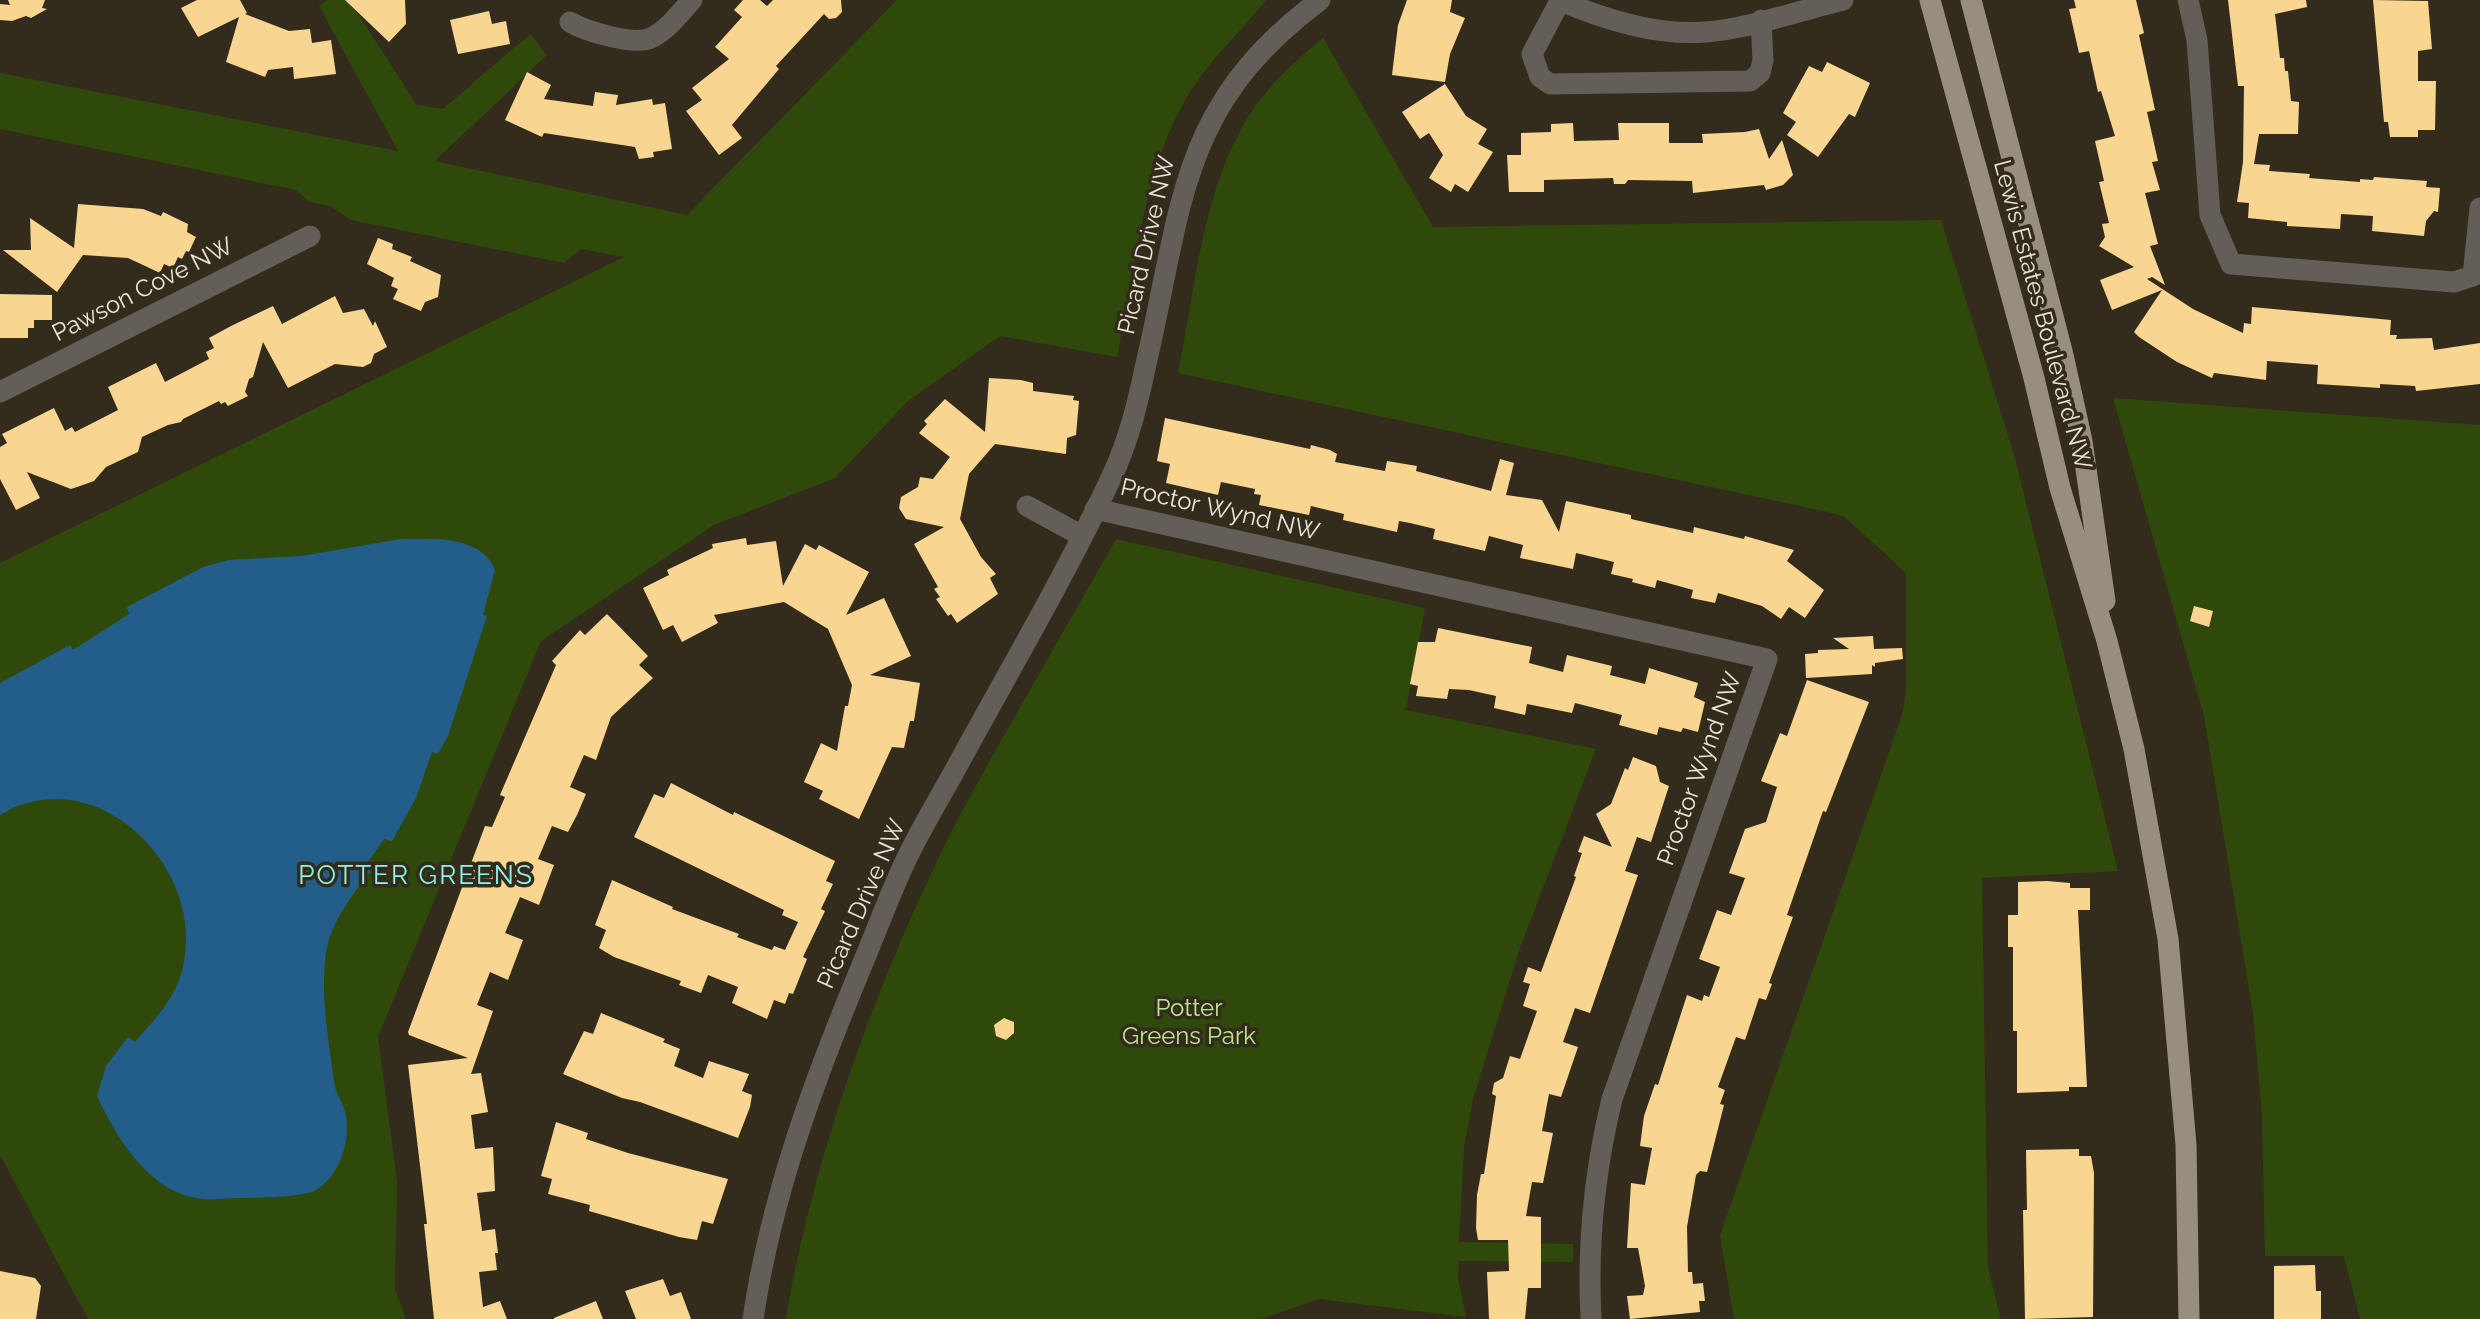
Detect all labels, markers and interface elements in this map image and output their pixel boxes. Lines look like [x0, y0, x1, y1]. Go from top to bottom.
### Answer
street label: Picard Drive NW [1112, 153, 1182, 337]
street label: Lewis Estates Boulevard NW [1987, 157, 2097, 473]
street label: Pawson Cove NW [48, 232, 238, 348]
street label: Proctor Wynd NW [1118, 473, 1322, 547]
street label: Proctor Wynd NW [1652, 668, 1748, 870]
street label: Picard Drive NW [812, 815, 912, 993]
district label: POTTER GREENS [300, 860, 532, 892]
park label: Potter Greens Park [1122, 995, 1256, 1051]

